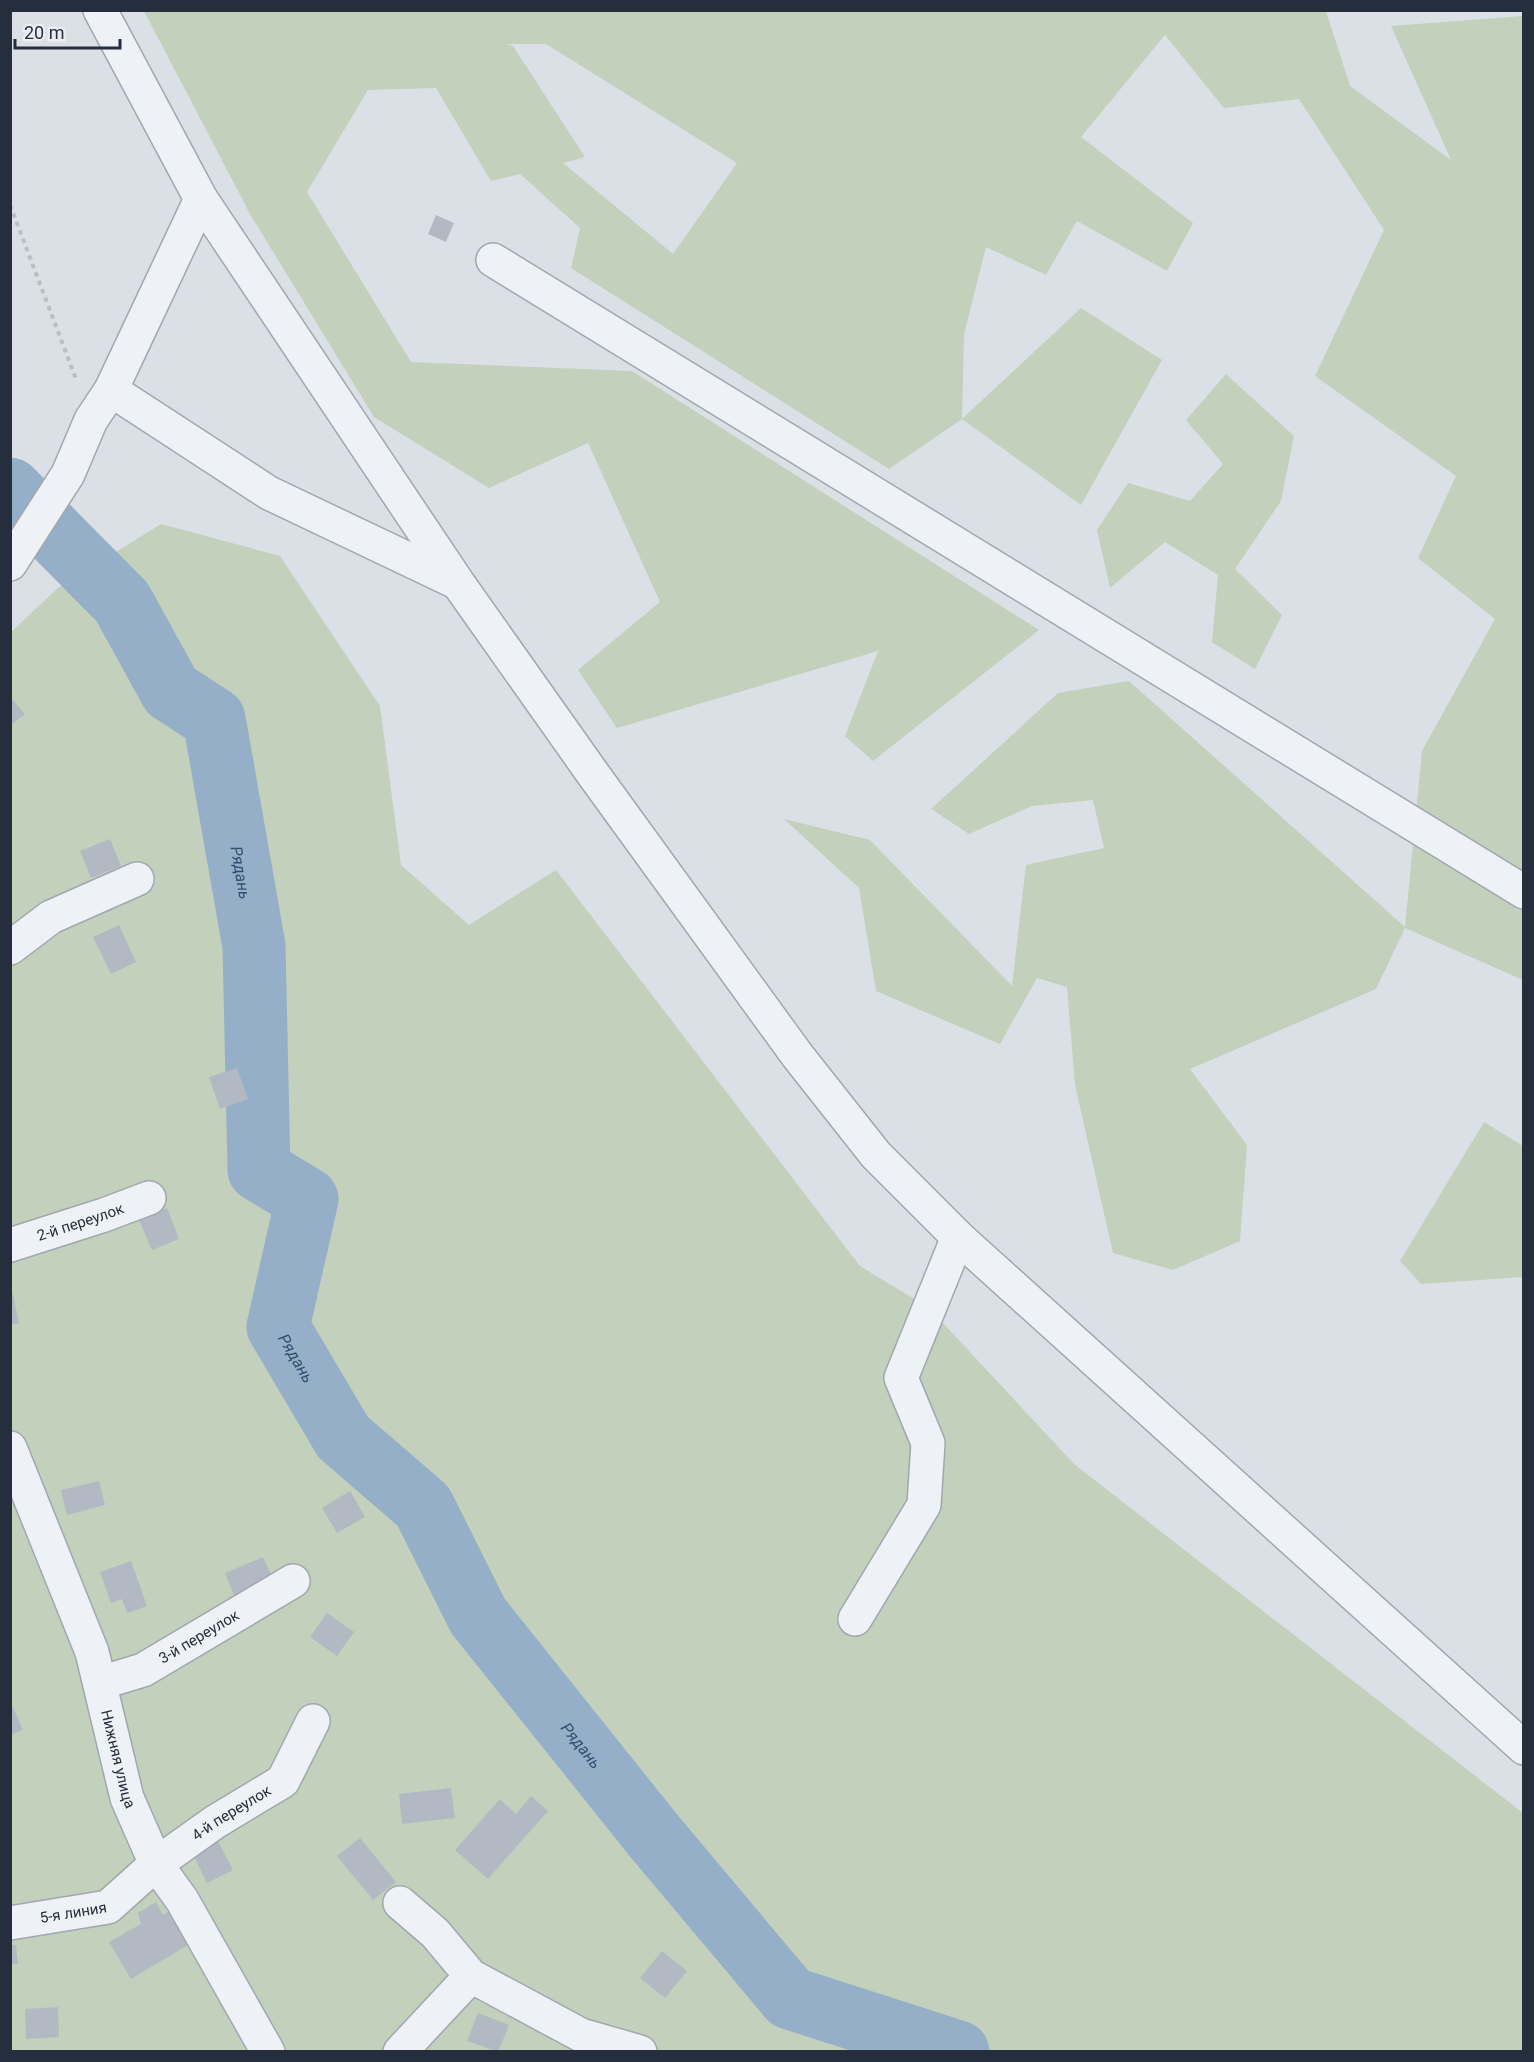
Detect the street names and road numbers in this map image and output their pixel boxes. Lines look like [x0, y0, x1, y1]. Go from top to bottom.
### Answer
street label: 2-й переулок [35, 1199, 126, 1245]
street label: 3-й переулок [156, 1606, 242, 1668]
street label: Нижняя улица [97, 1708, 139, 1811]
street label: 4-й переулок [188, 1781, 274, 1845]
street label: 5-я линия [38, 1898, 108, 1927]

